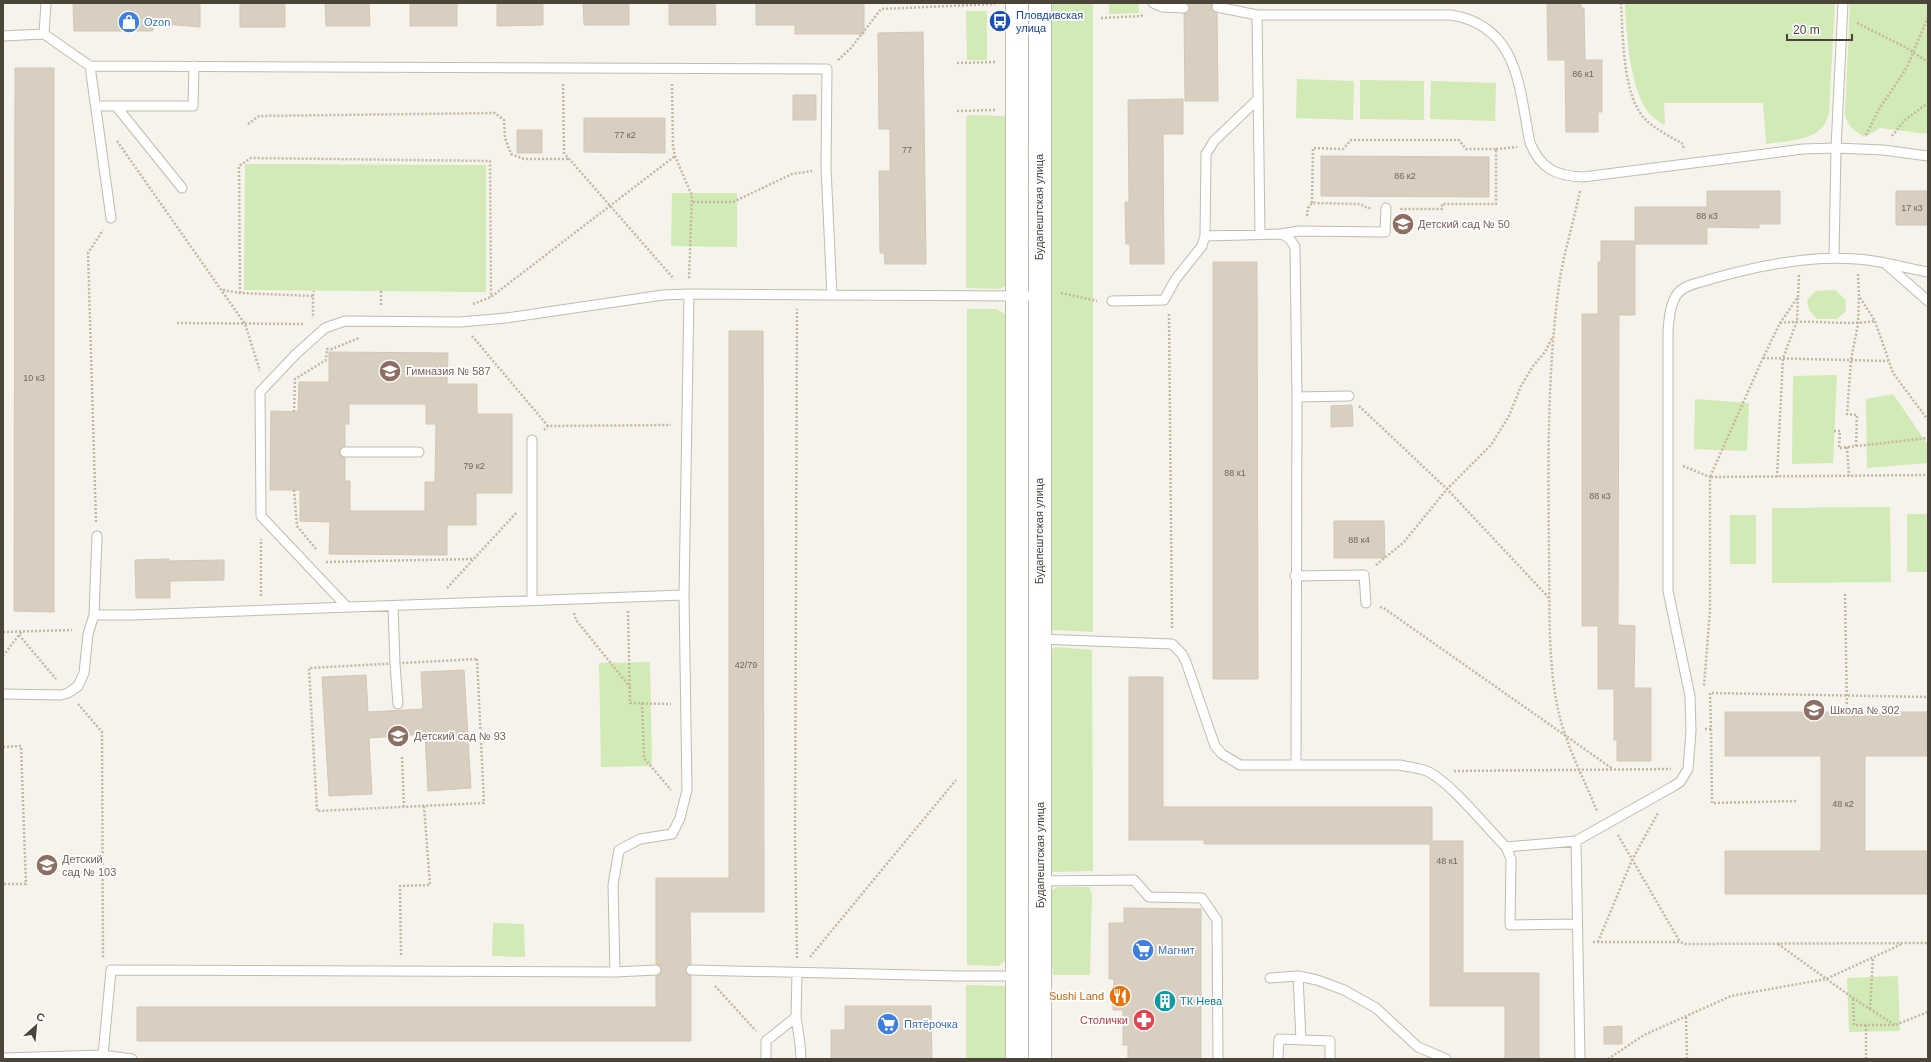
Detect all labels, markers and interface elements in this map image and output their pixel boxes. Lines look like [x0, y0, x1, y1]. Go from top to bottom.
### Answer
bus stop icon: Пловдивская улица [987, 8, 1013, 34]
shop icon: Ozon [116, 9, 142, 35]
place label: Пловдивская улица [1016, 9, 1083, 34]
place label: Ozon [144, 16, 170, 28]
scale bar [1787, 16, 1852, 42]
text: 20 m [1793, 23, 1820, 37]
house number: 86 к1 [1572, 69, 1594, 79]
house number: 77 к2 [614, 130, 636, 140]
house number: 77 [902, 145, 912, 155]
street label: Будапештская улица [1033, 153, 1045, 260]
house number: 86 к2 [1394, 171, 1416, 181]
house number: 17 к3 [1901, 203, 1923, 213]
school or university icon: Детский сад № 50 [1390, 211, 1416, 237]
house number: 88 к3 [1696, 211, 1718, 221]
place label: Детский сад № 50 [1418, 218, 1510, 230]
school or university icon: Гимназия № 587 [377, 358, 403, 384]
place label: Гимназия № 587 [406, 365, 491, 377]
house number: 10 к3 [23, 373, 45, 383]
house number: 79 к2 [463, 461, 485, 471]
house number: 88 к1 [1224, 468, 1246, 478]
street label: Будапештская улица [1033, 477, 1045, 584]
house number: 88 к3 [1589, 491, 1611, 501]
house number: 88 к4 [1348, 535, 1370, 545]
house number: 42/79 [735, 660, 757, 670]
school or university icon: Школа № 302 [1801, 697, 1827, 723]
place label: Школа № 302 [1830, 704, 1900, 716]
school or university icon: Детский сад № 93 [385, 723, 411, 749]
place label: Детский сад № 93 [414, 730, 506, 742]
house number: 48 к2 [1832, 799, 1854, 809]
street label: Будапештская улица [1034, 801, 1046, 908]
school or university icon: Детский сад № 103 [34, 852, 60, 878]
place label: Детский сад № 103 [62, 853, 116, 878]
house number: 48 к1 [1436, 856, 1458, 866]
supermarket icon: Магнит [1130, 937, 1156, 963]
place label: Магнит [1158, 944, 1195, 956]
restaurant icon: Sushi Land [1107, 983, 1133, 1009]
building icon: ТК Нева [1152, 988, 1178, 1014]
place label: Sushi Land [1049, 990, 1104, 1002]
place label: ТК Нева [1180, 995, 1223, 1007]
north arrow [16, 1006, 56, 1046]
pharmacy icon: Столички [1131, 1007, 1157, 1033]
text: С [34, 1010, 47, 1024]
supermarket icon: Пятёрочка [875, 1011, 901, 1037]
place label: Столички [1080, 1014, 1128, 1026]
place label: Пятёрочка [904, 1018, 959, 1030]

